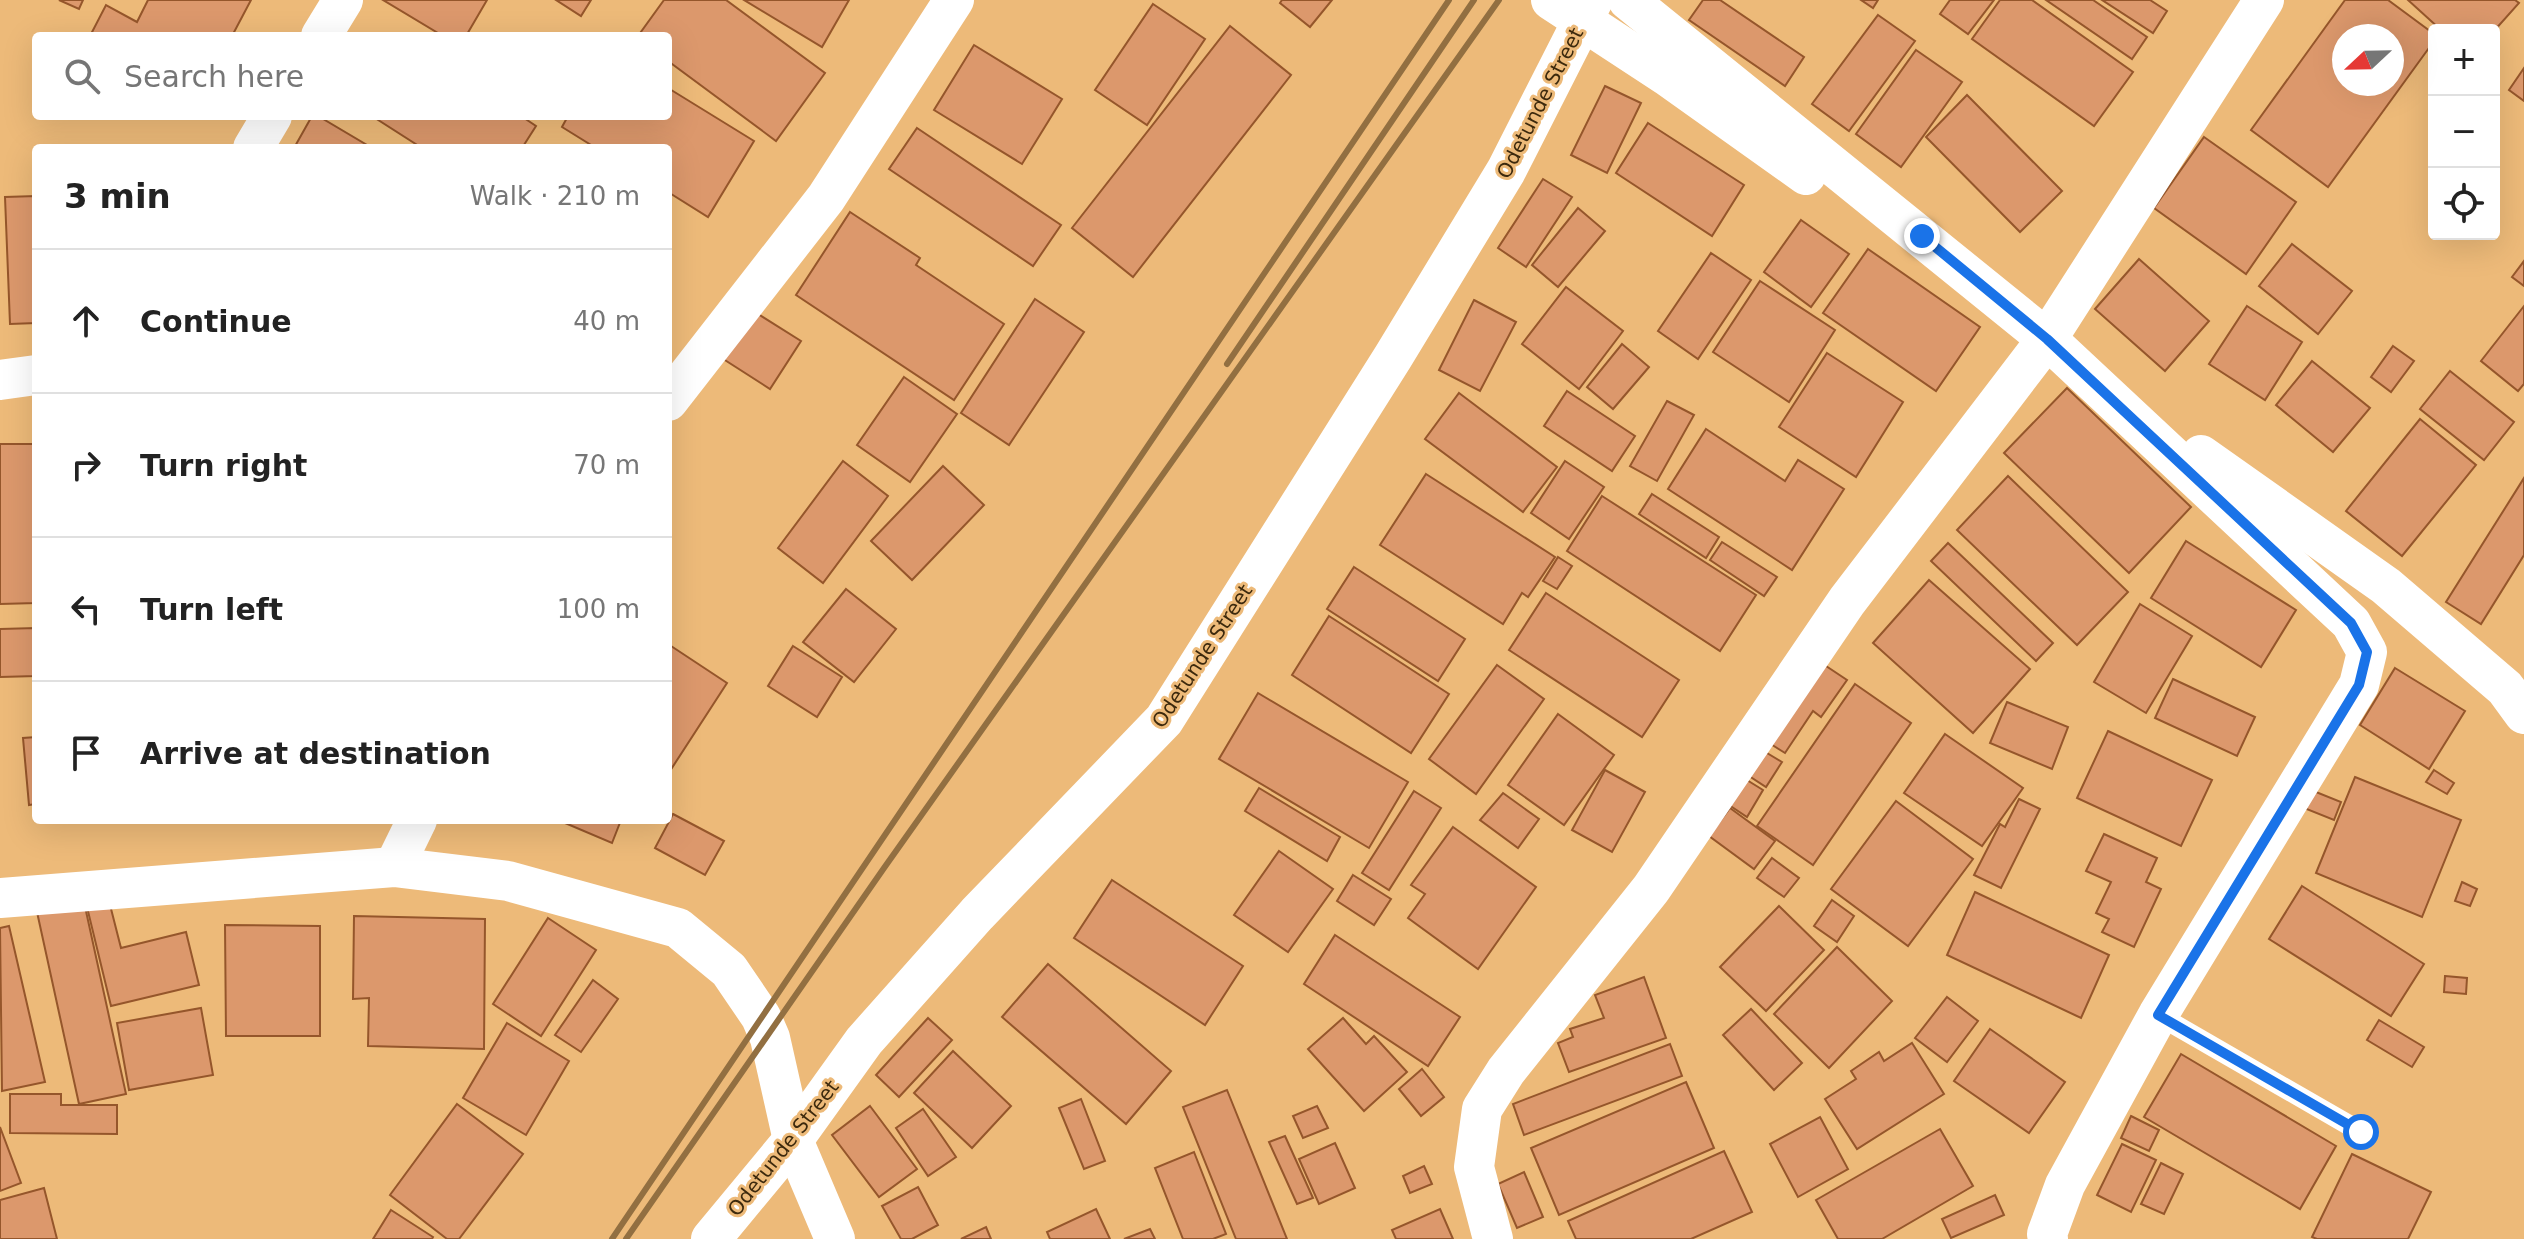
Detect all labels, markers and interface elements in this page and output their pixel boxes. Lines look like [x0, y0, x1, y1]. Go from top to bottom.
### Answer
street label: Odetunde Street [1492, 23, 1588, 182]
north arrow [2332, 24, 2404, 96]
map controls [2428, 24, 2500, 240]
button: + [2428, 24, 2500, 96]
search box [32, 32, 672, 120]
icon: search [60, 54, 104, 98]
text: Search here [124, 59, 304, 94]
button: − [2428, 96, 2500, 168]
button: locate [2428, 168, 2500, 240]
text: 3 min [64, 176, 171, 216]
text: Walk · 210 m [470, 181, 640, 211]
route end [1904, 218, 1940, 254]
icon: ahead [64, 299, 108, 343]
text: Continue [140, 304, 292, 339]
text: 40 m [573, 306, 640, 336]
icon: right [64, 443, 108, 487]
text: Turn right [140, 448, 307, 483]
text: 70 m [573, 450, 640, 480]
street label: Odetunde Street [1147, 580, 1257, 732]
icon: left [64, 587, 108, 631]
text: Turn left [140, 592, 283, 627]
text: 100 m [557, 594, 640, 624]
icon: arrive [64, 731, 108, 775]
text: Arrive at destination [140, 736, 491, 771]
street label: Odetunde Street [722, 1075, 844, 1221]
route start [2343, 1114, 2379, 1150]

